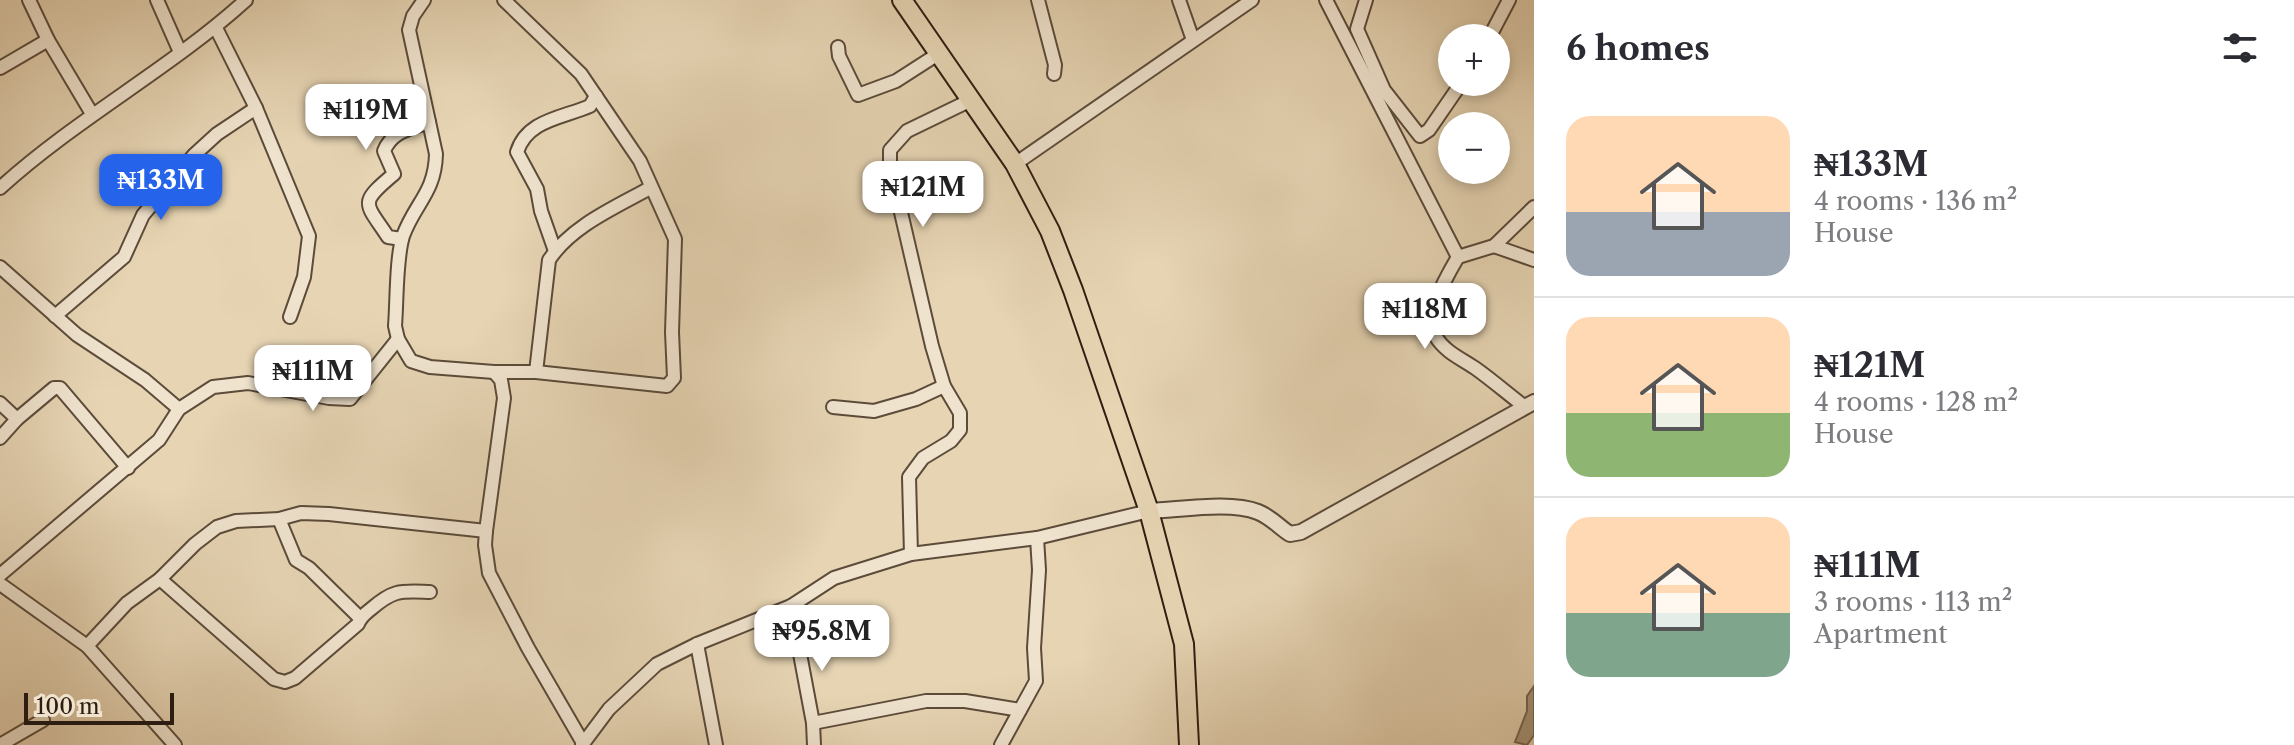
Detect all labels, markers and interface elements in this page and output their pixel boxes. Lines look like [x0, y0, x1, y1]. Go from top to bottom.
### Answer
map controls [1438, 24, 1510, 184]
button: + [1438, 24, 1510, 96]
icon: filters [2218, 26, 2262, 70]
text: 6 homes [1566, 27, 1710, 69]
pin: ₦119M [310, 84, 422, 152]
text: ₦119M [323, 94, 409, 126]
button: − [1438, 112, 1510, 184]
text: ₦133M [1814, 143, 1928, 185]
icon: home [1630, 148, 1726, 244]
pin: ₦133M [105, 154, 217, 222]
pin: ₦121M [867, 161, 979, 229]
text: ₦133M [117, 164, 205, 196]
text: ₦121M [880, 171, 966, 203]
text: 4 rooms · 136 m² [1814, 185, 2017, 217]
text: House [1814, 217, 1894, 249]
pin: ₦118M [1369, 283, 1481, 351]
text: ₦118M [1382, 293, 1468, 325]
text: ₦121M [1814, 344, 1925, 386]
pin: ₦111M [257, 345, 369, 413]
icon: home [1630, 349, 1726, 445]
text: ₦111M [272, 355, 354, 387]
text: 4 rooms · 128 m² [1814, 386, 2018, 418]
text: House [1814, 418, 1894, 450]
text: ₦111M [1814, 544, 1921, 586]
icon: home [1630, 549, 1726, 645]
text: 3 rooms · 113 m² [1814, 586, 2012, 618]
pin: ₦95.8M [757, 605, 887, 673]
text: ₦95.8M [772, 615, 872, 647]
text: Apartment [1814, 618, 1947, 650]
scale bar [24, 689, 174, 725]
text: 100 m [36, 693, 99, 720]

